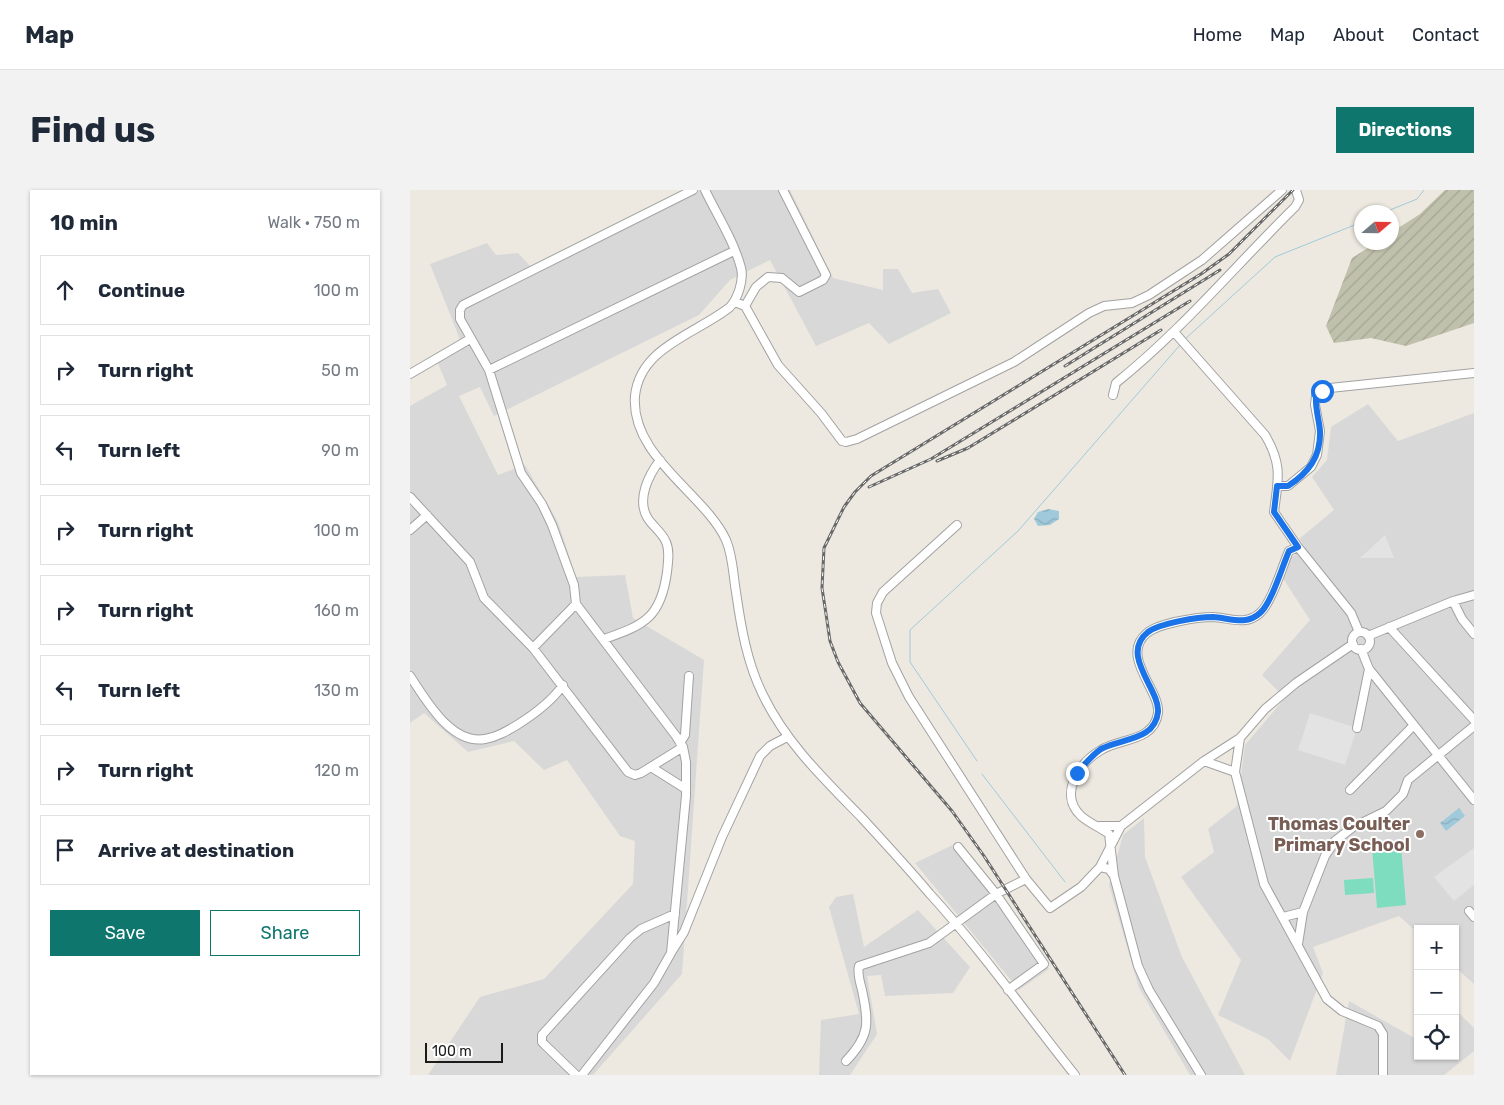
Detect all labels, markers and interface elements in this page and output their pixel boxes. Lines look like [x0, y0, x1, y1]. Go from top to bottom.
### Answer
text: Map [25, 21, 74, 49]
text: Home [1193, 24, 1242, 46]
text: Map [1270, 24, 1305, 46]
text: About [1333, 24, 1384, 46]
text: Contact [1412, 24, 1479, 46]
button: Directions [1336, 107, 1474, 153]
text: Find us [30, 109, 155, 151]
north arrow [1354, 205, 1399, 250]
text: 10 min [50, 210, 118, 235]
text: Walk · 750 m [268, 213, 360, 232]
icon: ahead [51, 276, 79, 304]
text: Continue [98, 279, 185, 302]
text: 100 m [314, 281, 359, 300]
icon: right [51, 356, 79, 384]
text: Turn right [98, 359, 193, 382]
text: 50 m [321, 361, 359, 380]
route start [1311, 380, 1334, 403]
icon: left [51, 436, 79, 464]
text: Turn left [98, 439, 180, 462]
text: 90 m [321, 441, 359, 460]
icon: right [51, 516, 79, 544]
text: Turn right [98, 519, 193, 542]
text: 100 m [314, 521, 359, 540]
icon: right [51, 596, 79, 624]
text: Turn right [98, 599, 193, 622]
text: 160 m [314, 601, 359, 620]
icon: left [51, 676, 79, 704]
text: Turn left [98, 679, 180, 702]
text: 130 m [314, 681, 359, 700]
icon: right [51, 756, 79, 784]
text: Turn right [98, 759, 193, 782]
text: 120 m [314, 761, 359, 780]
route end [1066, 762, 1089, 785]
place label: Thomas Coulter Primary School [1268, 813, 1410, 856]
marker: Thomas Coulter Primary School [1414, 828, 1426, 840]
icon: arrive [51, 836, 79, 864]
text: Arrive at destination [98, 839, 294, 862]
button: Save [50, 910, 200, 956]
button: Share [210, 910, 360, 956]
map controls [1414, 925, 1459, 1060]
button: + [1414, 925, 1459, 970]
button: − [1414, 970, 1459, 1015]
button: locate [1414, 1015, 1459, 1060]
scale bar [425, 1040, 502, 1063]
text: 100 m [432, 1043, 472, 1060]

